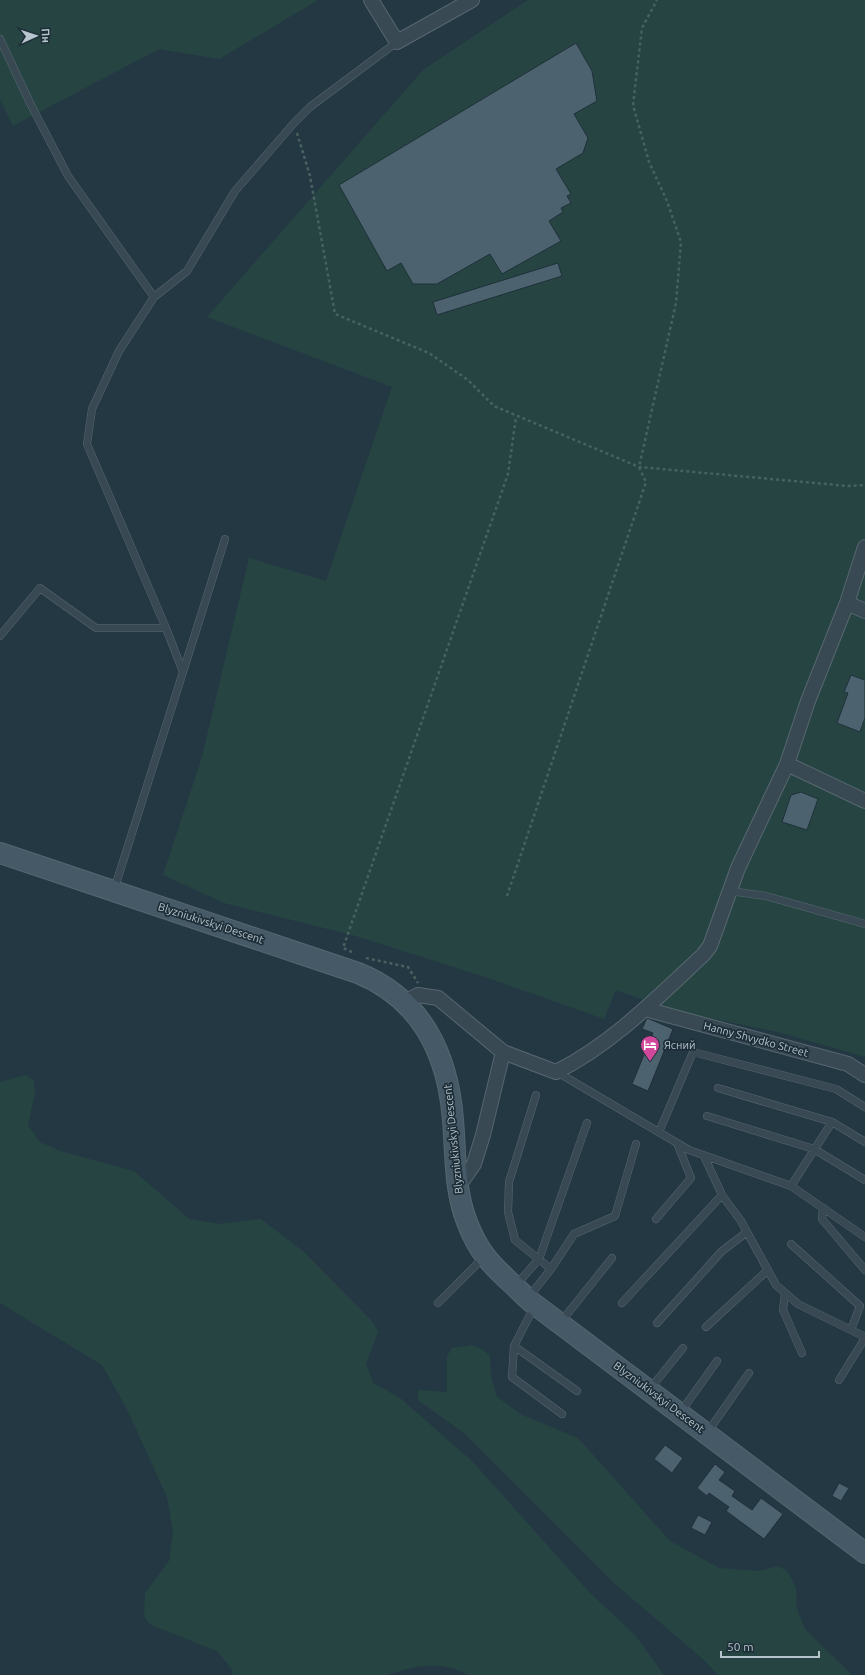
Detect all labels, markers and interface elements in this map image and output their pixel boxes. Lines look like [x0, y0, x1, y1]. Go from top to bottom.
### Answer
north arrow [16, 16, 56, 56]
text: Пн [40, 28, 52, 43]
street label: Blyzniukivskyi Descent [157, 900, 266, 946]
street label: Hanny Shvydko Street [702, 1019, 810, 1059]
hotel icon: Ясний [639, 1034, 661, 1062]
place label: Ясний [664, 1039, 695, 1051]
street label: Blyzniukivskyi Descent [441, 1083, 465, 1194]
street label: Blyzniukivskyi Descent [611, 1359, 707, 1435]
scale bar [721, 1633, 819, 1659]
text: 50 m [727, 1640, 754, 1653]

